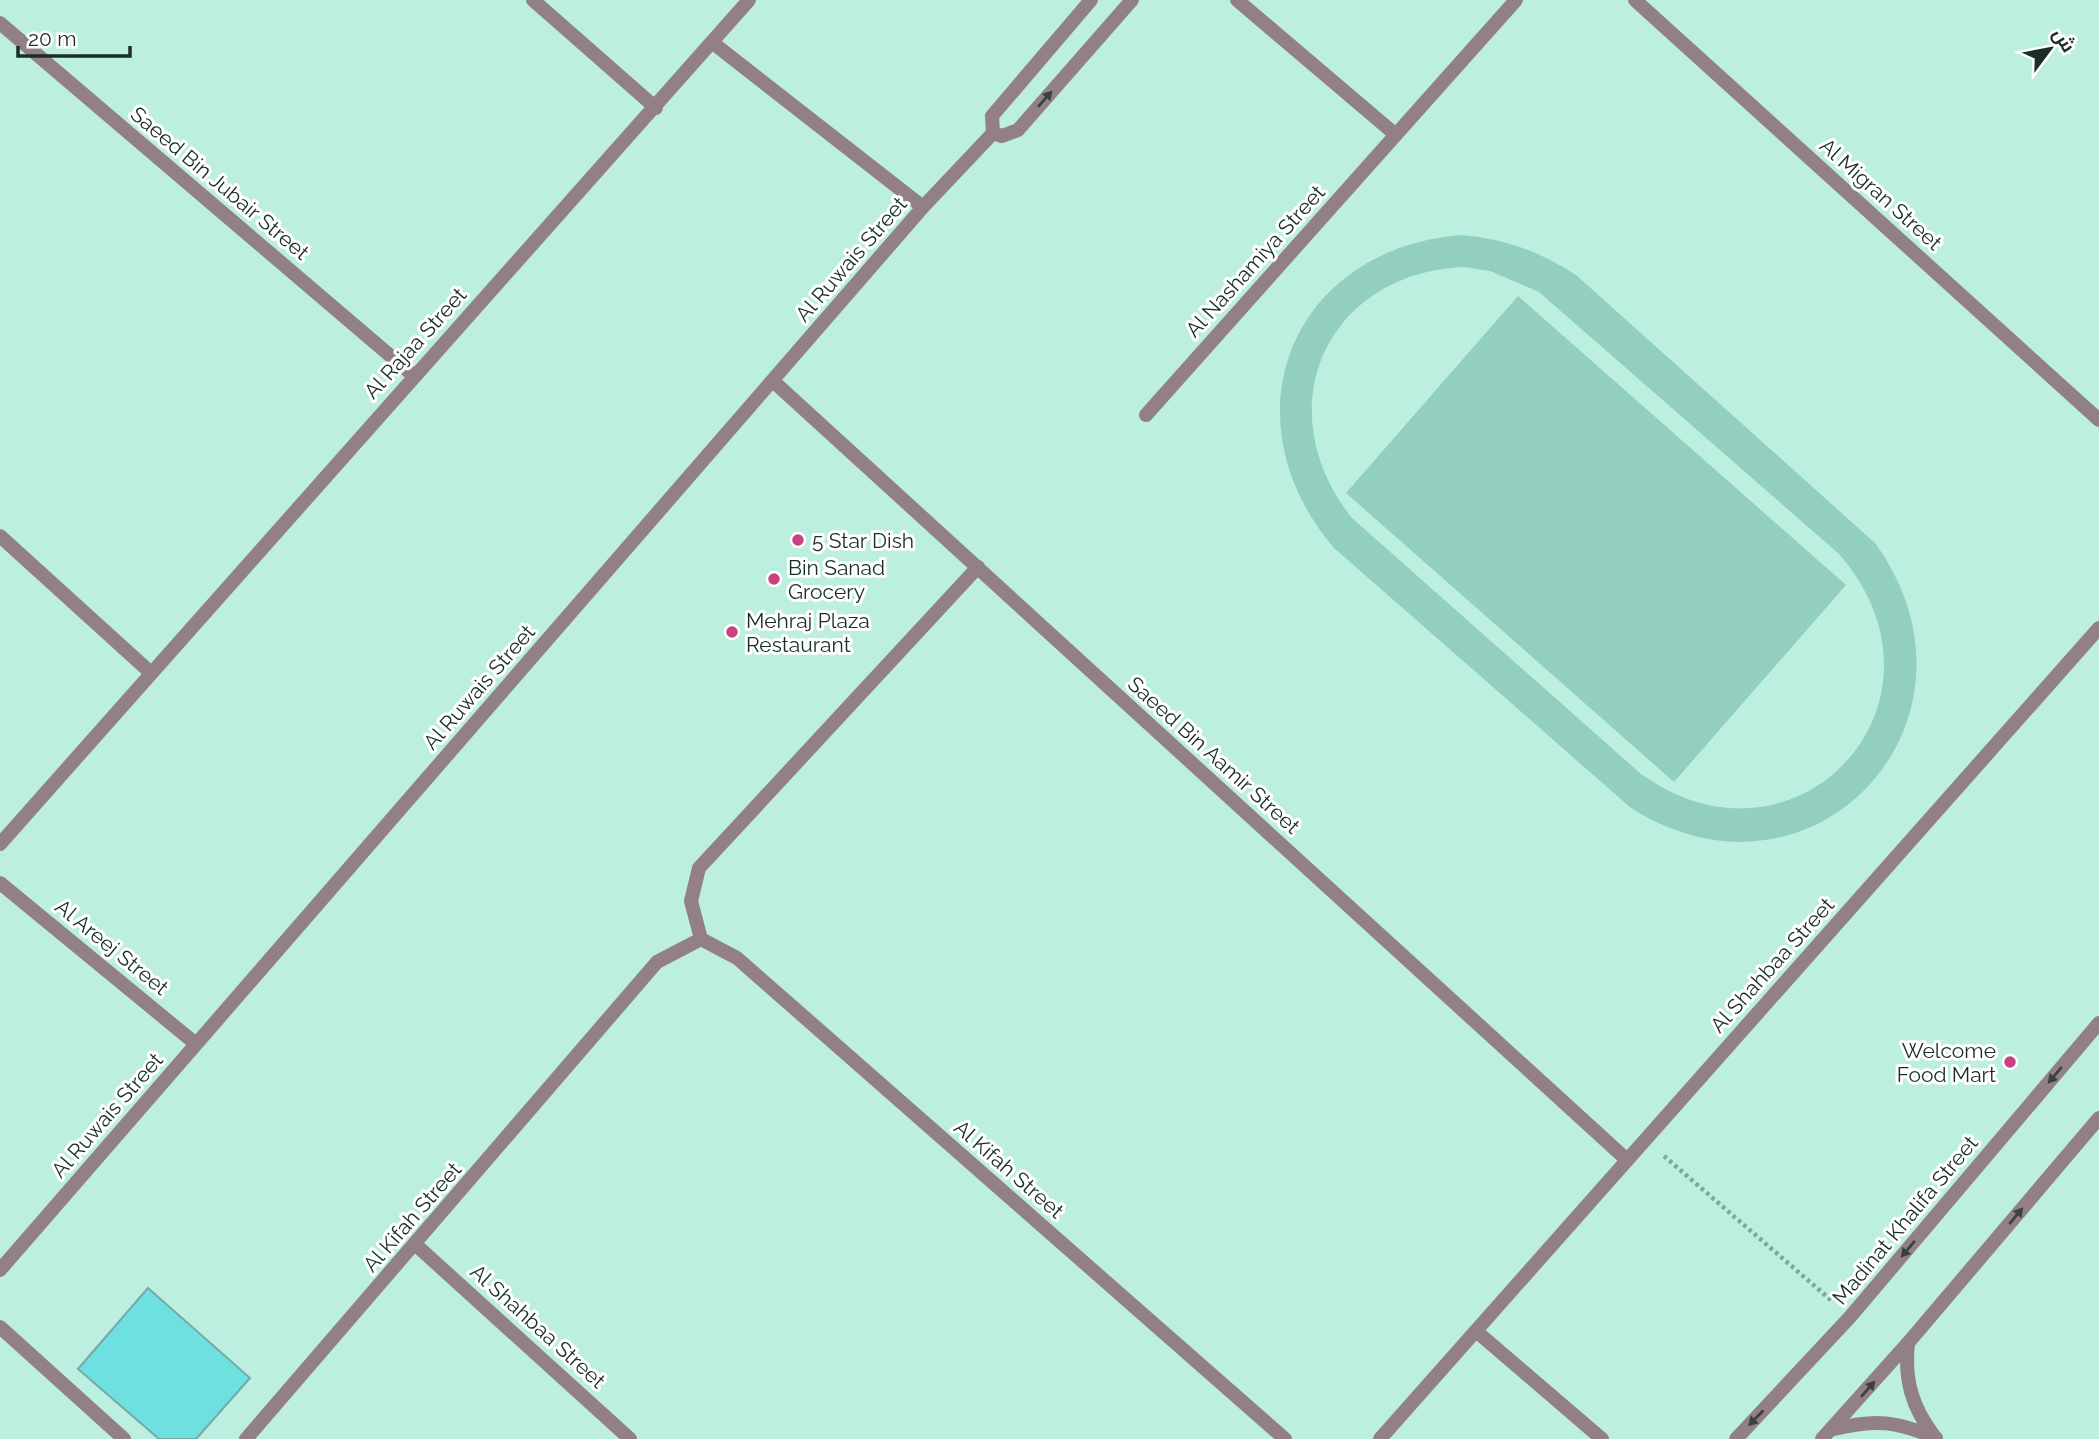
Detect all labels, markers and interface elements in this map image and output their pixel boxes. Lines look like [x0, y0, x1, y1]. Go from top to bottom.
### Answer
scale bar [18, 14, 130, 58]
north arrow [2015, 14, 2085, 84]
text: ش [2048, 24, 2080, 57]
text: 20 m [28, 26, 76, 51]
one-way arrow [1037, 91, 1053, 108]
street label: Saeed Bin Jubair Street [126, 101, 314, 265]
street label: Al Migran Street [1815, 133, 1947, 255]
street label: Al Nashamiya Street [1180, 180, 1330, 342]
street label: Al Ruwais Street [790, 191, 912, 327]
street label: Al Rajaa Street [359, 282, 471, 404]
place label: 5 Star Dish [812, 528, 914, 553]
marker: 5 Star Dish [790, 532, 806, 548]
place label: Bin Sanad Grocery [788, 555, 885, 604]
marker: Bin Sanad Grocery [766, 571, 782, 587]
place label: Mehraj Plaza Restaurant [746, 608, 870, 657]
street label: Al Ruwais Street [418, 619, 540, 755]
marker: Mehraj Plaza Restaurant [724, 624, 740, 640]
street label: Saeed Bin Aamir Street [1123, 671, 1305, 839]
street label: Al Shahbaa Street [1705, 892, 1839, 1038]
street label: Al Areej Street [50, 894, 174, 1000]
place label: Welcome Food Mart [1897, 1038, 1996, 1087]
street label: Al Ruwais Street [46, 1047, 168, 1183]
marker: Welcome Food Mart [2002, 1054, 2018, 1070]
one-way arrow [2047, 1066, 2063, 1084]
street label: Al Kifah Street [949, 1115, 1069, 1223]
street label: Madinat Khalifa Street [1827, 1130, 1983, 1310]
street label: Al Kifah Street [358, 1157, 466, 1277]
one-way arrow [2008, 1207, 2024, 1225]
one-way arrow [1901, 1240, 1916, 1257]
street label: Al Shahbaa Street [465, 1259, 611, 1393]
one-way arrow [1860, 1380, 1876, 1398]
one-way arrow [1749, 1409, 1765, 1426]

